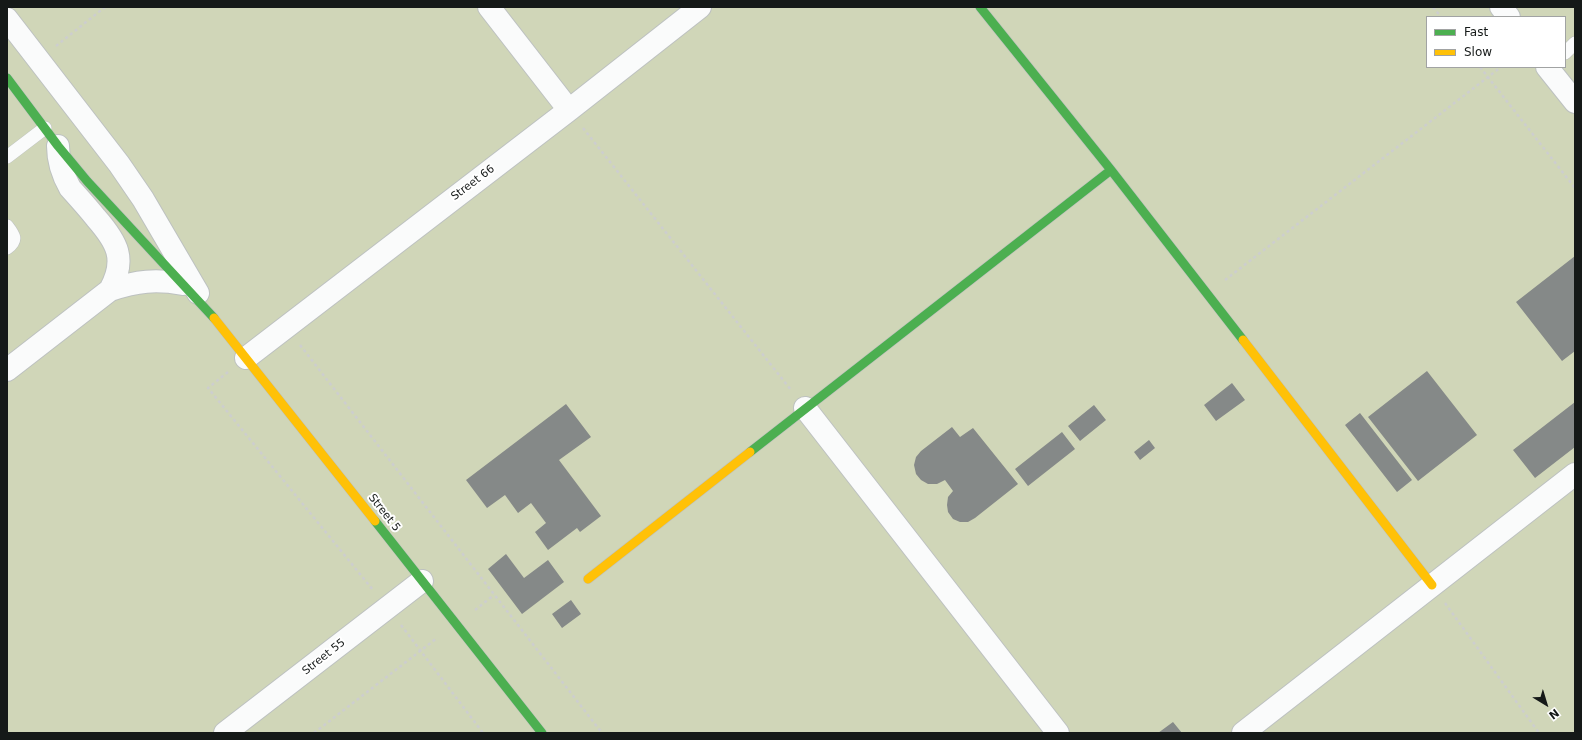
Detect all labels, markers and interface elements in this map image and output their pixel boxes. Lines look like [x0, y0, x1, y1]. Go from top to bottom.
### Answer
legend [1426, 16, 1566, 68]
text: Fast [1464, 25, 1488, 39]
text: Slow [1464, 45, 1492, 59]
street label: Street 66 [449, 162, 497, 204]
street label: Street 5 [365, 492, 403, 534]
street label: Street 55 [300, 636, 348, 678]
north arrow [1526, 684, 1566, 724]
text: N [1546, 706, 1561, 722]

